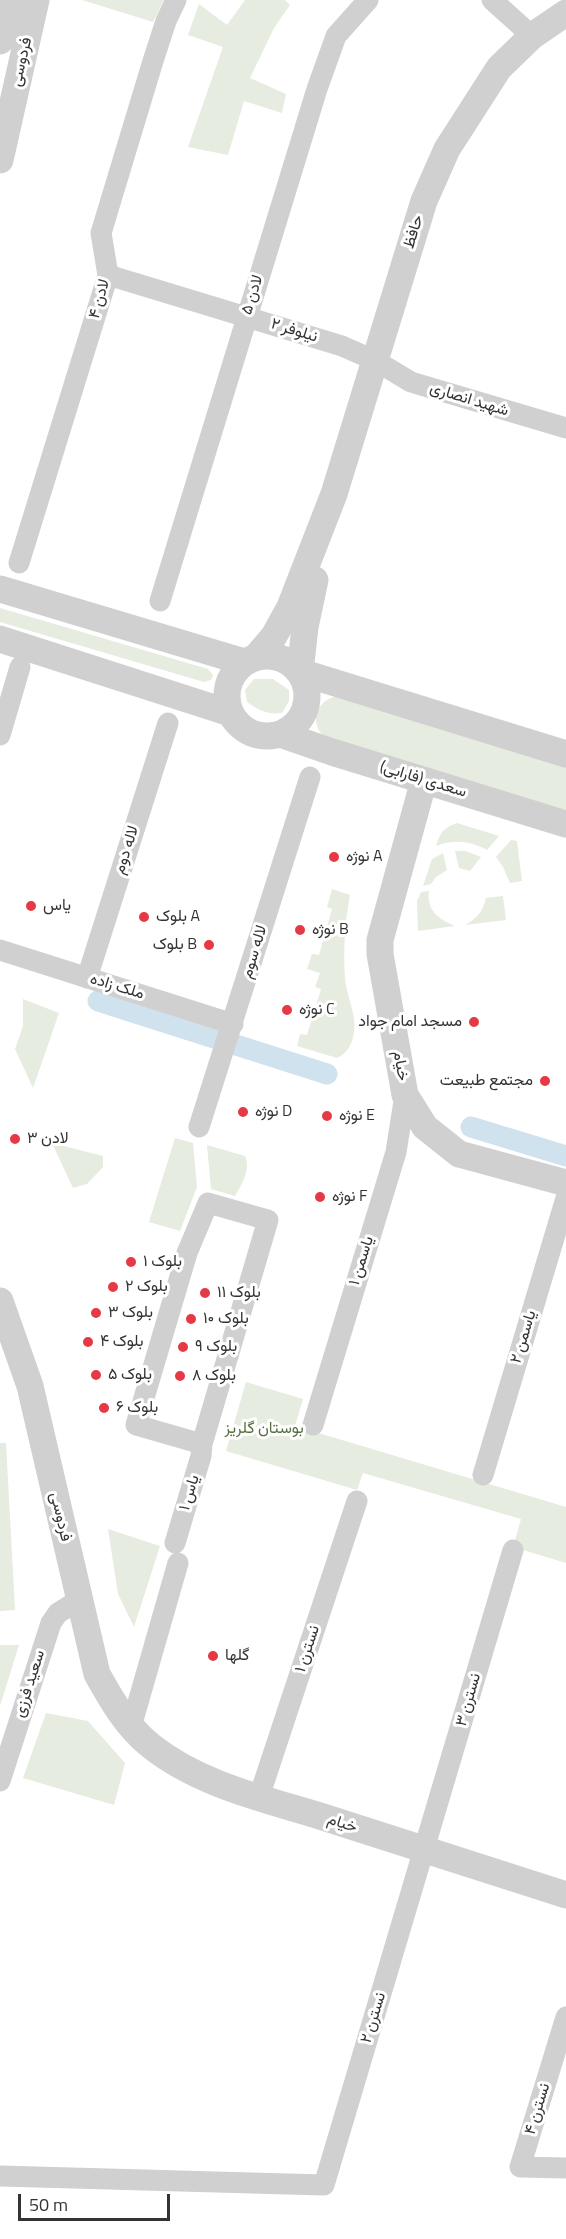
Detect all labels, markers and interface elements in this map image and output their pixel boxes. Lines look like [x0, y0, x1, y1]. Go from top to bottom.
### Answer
street label: فردوسی [7, 35, 37, 89]
street label: حافظ [400, 213, 428, 251]
street label: لادن ۵ [238, 273, 268, 317]
street label: لادن ۴ [85, 277, 115, 321]
street label: نیلوفر ۲ [268, 315, 320, 347]
street label: شهید انصاری [427, 379, 511, 421]
street label: سعدی (فارابی) [377, 758, 469, 802]
street label: لاله دوم [110, 823, 144, 877]
place label: نوژه A [346, 847, 382, 867]
marker: نوژه A [327, 850, 341, 864]
place label: یاس [43, 896, 71, 916]
marker: یاس [24, 899, 38, 913]
place label: بلوک A [156, 907, 200, 927]
marker: بلوک A [137, 910, 151, 924]
place label: نوژه B [312, 920, 349, 940]
street label: لاله سوم [238, 923, 272, 981]
marker: نوژه B [293, 923, 307, 937]
place label: بلوک B [153, 935, 197, 955]
marker: بلوک B [202, 938, 216, 952]
street label: ملک زاده [88, 970, 146, 1004]
place label: نوژه C [299, 1000, 335, 1020]
marker: نوژه C [280, 1003, 294, 1017]
place label: مسجد امام جواد [358, 1012, 462, 1032]
marker: مسجد امام جواد [467, 1015, 481, 1029]
street label: خیام [388, 1049, 412, 1083]
place label: مجتمع طبیعت [440, 1071, 533, 1091]
marker: مجتمع طبیعت [538, 1074, 552, 1088]
place label: نوژه D [255, 1102, 292, 1122]
marker: نوژه D [236, 1105, 250, 1119]
place label: نوژه E [339, 1106, 375, 1126]
marker: نوژه E [320, 1109, 334, 1123]
place label: لادن ۳ [27, 1129, 69, 1149]
marker: لادن ۳ [8, 1132, 22, 1146]
place label: نوژه F [332, 1187, 367, 1207]
marker: نوژه F [313, 1190, 327, 1204]
street label: یاسمن ۱ [345, 1234, 379, 1288]
place label: بلوک ۱ [143, 1252, 182, 1272]
marker: بلوک ۱ [124, 1255, 138, 1269]
place label: بلوک ۲ [125, 1277, 168, 1297]
marker: بلوک ۲ [106, 1280, 120, 1294]
place label: بلوک ۱۱ [217, 1283, 261, 1303]
marker: بلوک ۱۱ [198, 1286, 212, 1300]
place label: بلوک ۳ [108, 1303, 153, 1323]
marker: بلوک ۳ [89, 1306, 103, 1320]
street label: یاسمن ۲ [507, 1308, 541, 1366]
place label: بلوک ۱۰ [203, 1309, 249, 1329]
marker: بلوک ۱۰ [184, 1312, 198, 1326]
place label: بلوک ۴ [100, 1332, 144, 1352]
marker: بلوک ۴ [81, 1335, 95, 1349]
place label: بلوک ۹ [195, 1337, 237, 1357]
marker: بلوک ۹ [176, 1340, 190, 1354]
place label: بلوک ۵ [108, 1365, 152, 1385]
place label: بلوک ۸ [192, 1366, 236, 1386]
marker: بلوک ۵ [89, 1368, 103, 1382]
marker: بلوک ۸ [173, 1369, 187, 1383]
place label: بلوک ۶ [116, 1398, 158, 1418]
marker: بلوک ۶ [97, 1401, 111, 1415]
park label: بوستان گلریز [224, 1419, 304, 1439]
street label: یاس ۱ [176, 1473, 204, 1513]
street label: فردوسی [45, 1490, 75, 1544]
street label: نسترن ۱ [291, 1623, 325, 1675]
place label: گلها [225, 1646, 249, 1666]
street label: سعید فرزی [10, 1648, 50, 1720]
marker: گلها [206, 1649, 220, 1663]
street label: نسترن ۳ [452, 1671, 486, 1729]
street label: خیام [325, 1810, 359, 1838]
street label: نسترن ۲ [357, 1990, 391, 2046]
street label: نسترن ۴ [521, 2081, 555, 2137]
scale bar [21, 2182, 172, 2220]
text: 50 m [29, 2191, 68, 2218]

